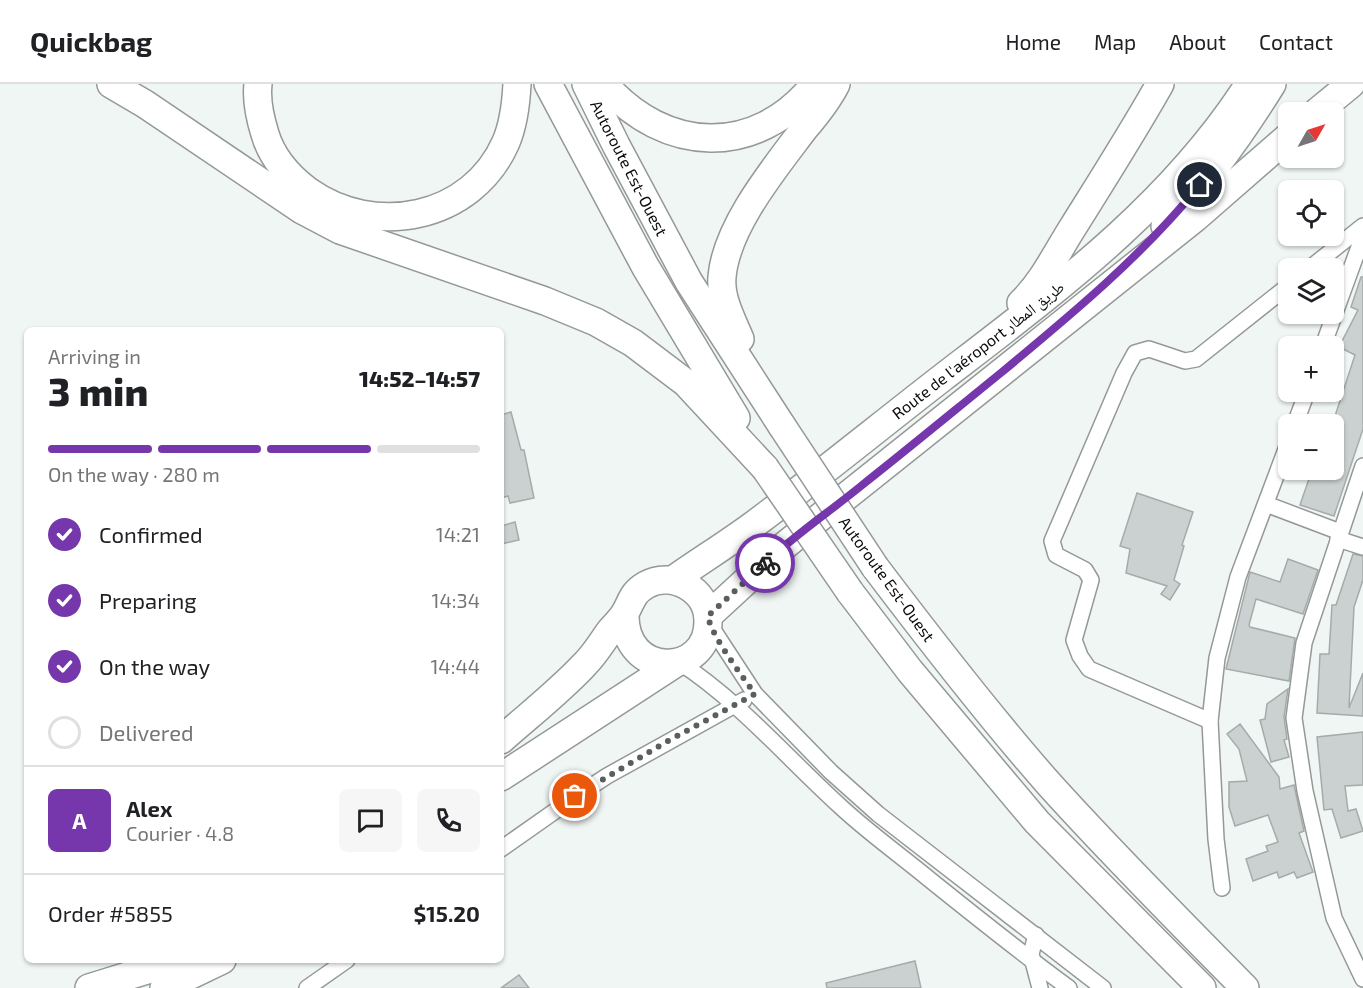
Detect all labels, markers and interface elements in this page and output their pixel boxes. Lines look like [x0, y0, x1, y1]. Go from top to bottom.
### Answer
text: Quickbag [30, 24, 152, 58]
text: Home [1005, 29, 1061, 54]
text: Map [1094, 29, 1136, 54]
text: About [1169, 29, 1226, 54]
text: Contact [1259, 29, 1333, 54]
street label: Autoroute Est-Ouest [587, 97, 672, 239]
north arrow [1278, 102, 1344, 168]
map controls [1278, 102, 1344, 480]
pin [1174, 159, 1225, 210]
icon: home [1183, 168, 1216, 201]
button: locate [1278, 180, 1344, 246]
button: layers [1278, 258, 1344, 324]
street label: Route de l'aéroport طريق المطار [888, 277, 1069, 424]
button: + [1278, 336, 1344, 402]
text: Arriving in [48, 344, 141, 368]
text: 14:52–14:57 [359, 365, 480, 391]
text: 3 min [48, 367, 148, 414]
button: − [1278, 414, 1344, 480]
text: On the way · 280 m [48, 462, 220, 486]
street label: Autoroute Est-Ouest [836, 512, 939, 645]
icon: check [48, 518, 81, 551]
text: Confirmed [99, 521, 203, 547]
text: 14:21 [436, 522, 480, 546]
courier [735, 533, 795, 593]
icon: bike [749, 547, 782, 580]
icon: check [48, 584, 81, 617]
text: Preparing [99, 587, 197, 613]
text: 14:34 [432, 588, 480, 612]
icon: check [48, 650, 81, 683]
text: On the way [99, 653, 210, 679]
text: 14:44 [430, 654, 480, 678]
text: Delivered [99, 719, 194, 745]
pin [549, 770, 600, 821]
icon: bag [558, 779, 591, 812]
button: chat [339, 789, 402, 852]
button: phone [417, 789, 480, 852]
text: Alex [126, 795, 172, 821]
text: A [72, 807, 87, 833]
text: Courier · 4.8 [126, 821, 234, 845]
text: Order #5855 [48, 900, 173, 926]
text: $15.20 [414, 900, 480, 926]

